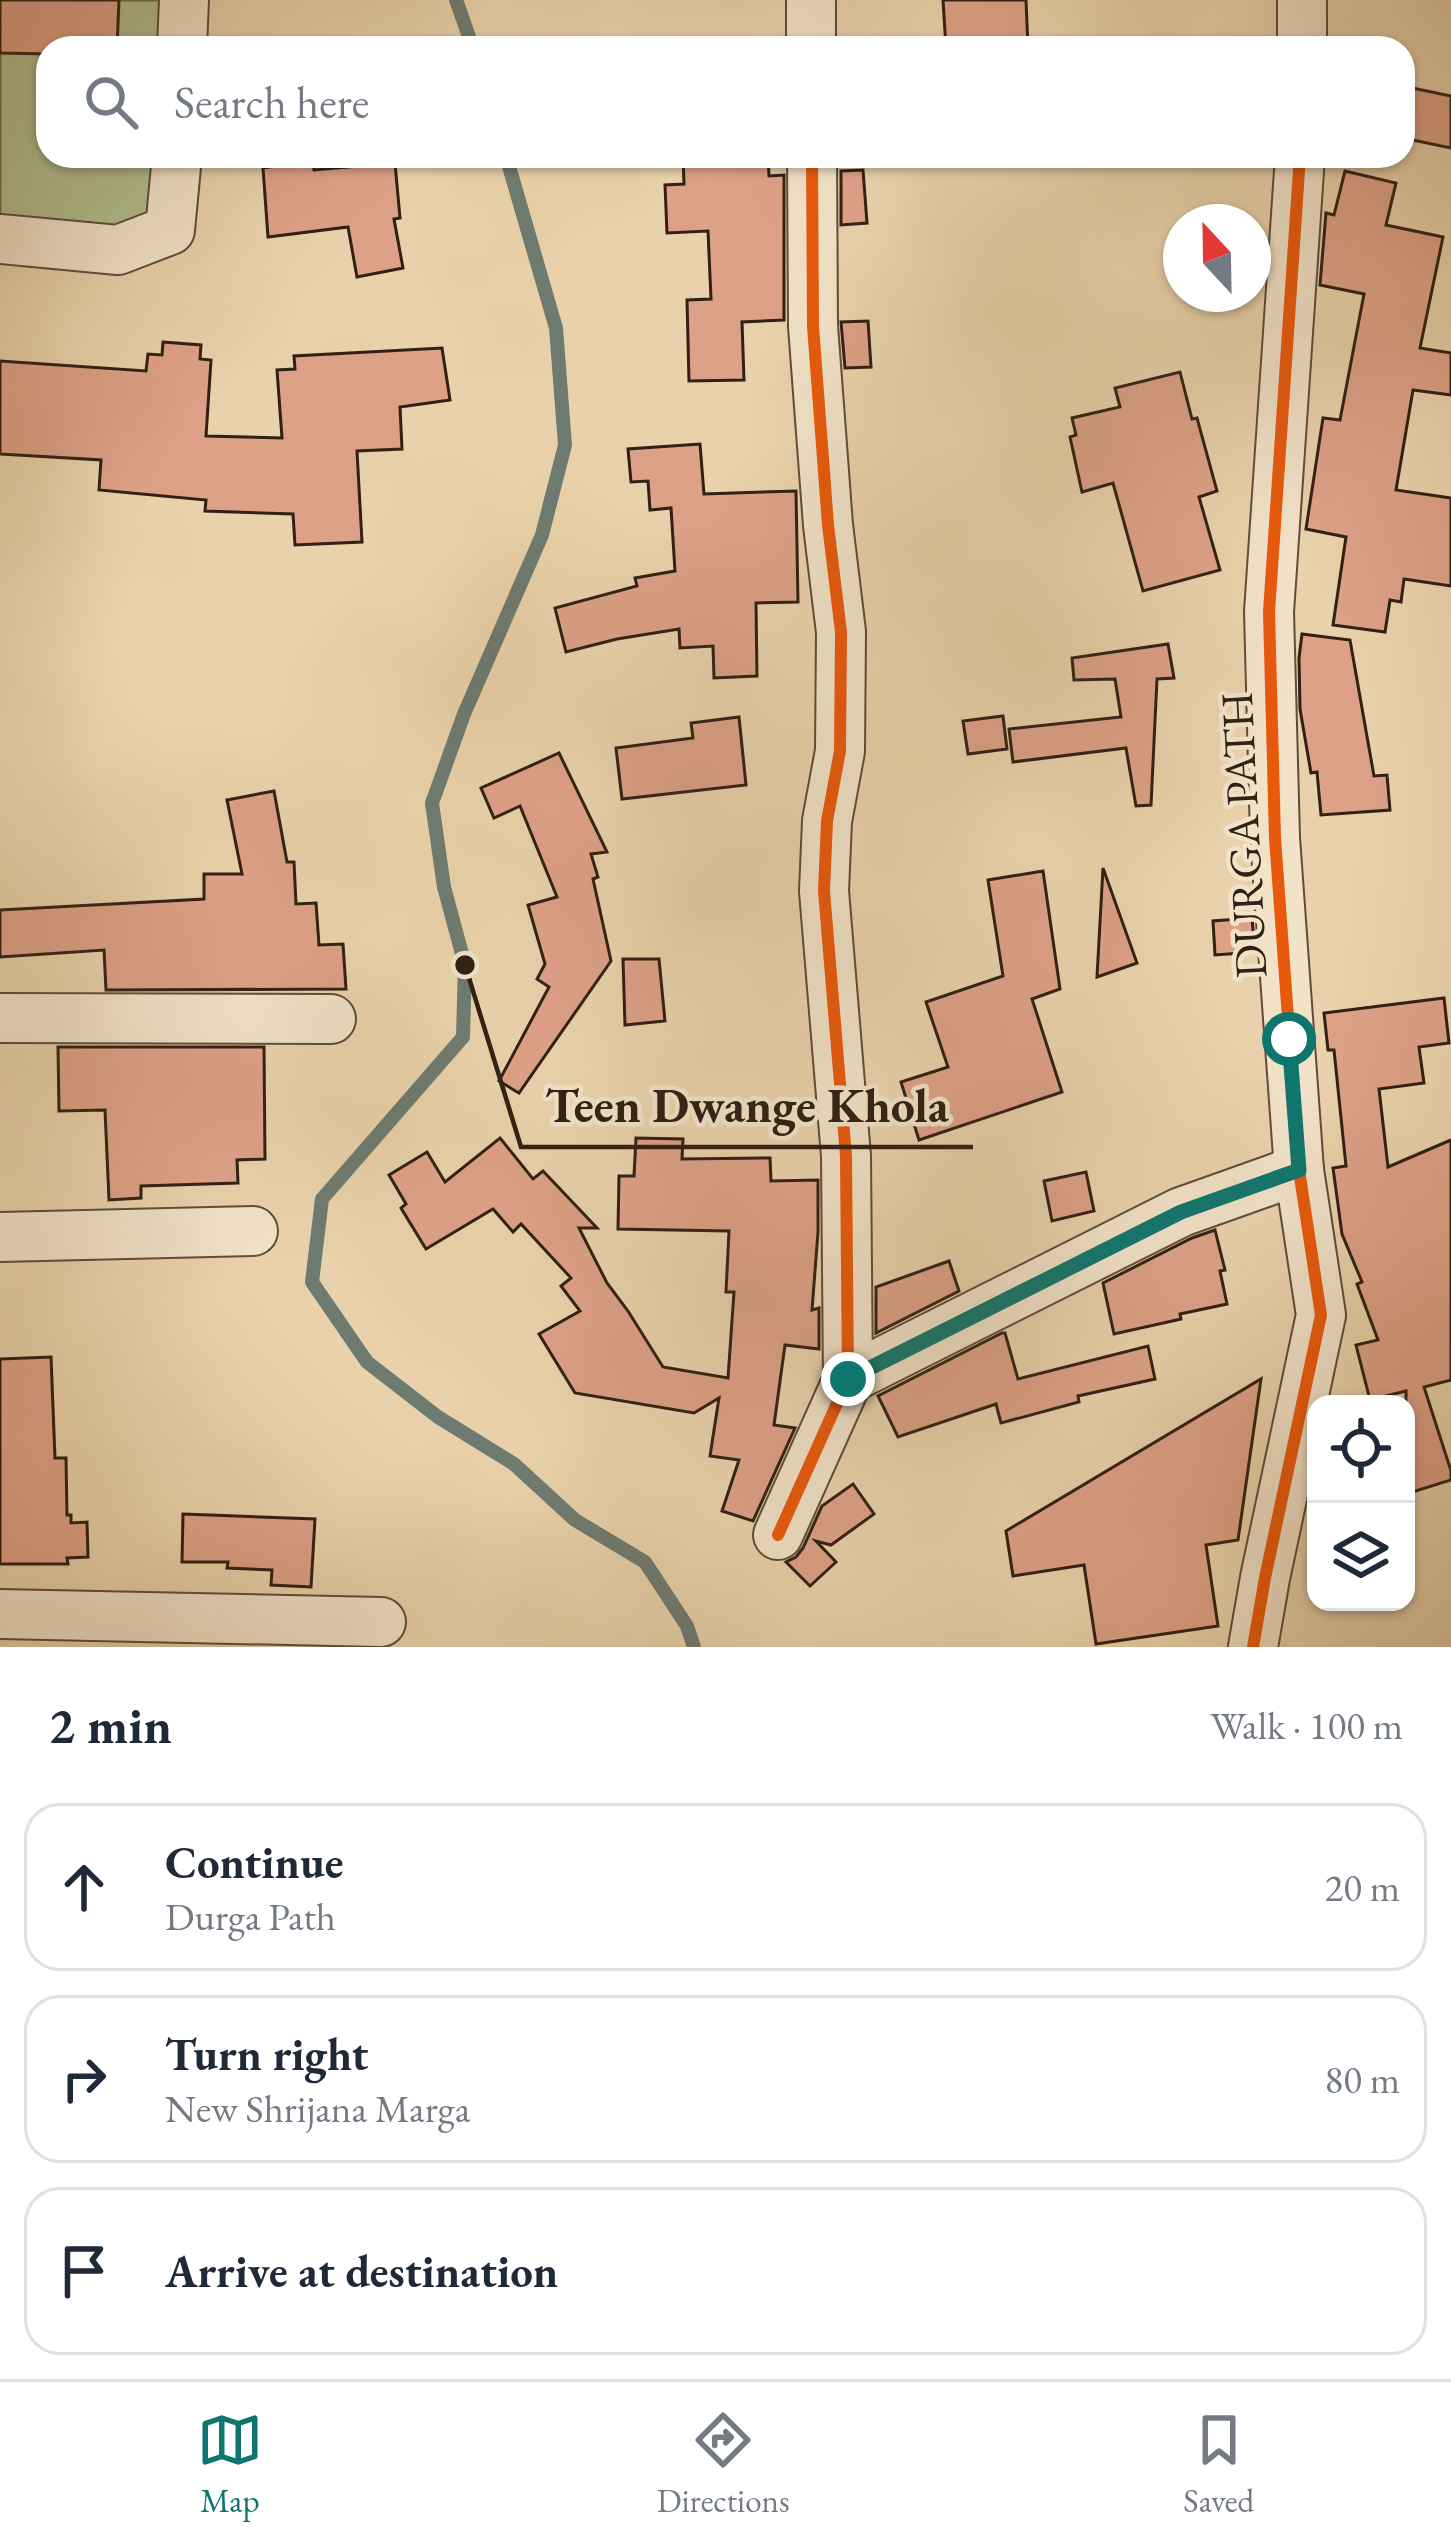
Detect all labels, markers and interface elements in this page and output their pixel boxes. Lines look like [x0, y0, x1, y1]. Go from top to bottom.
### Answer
search box [36, 36, 1415, 168]
icon: search [78, 69, 144, 135]
text: Search here [174, 73, 369, 131]
north arrow [1163, 204, 1271, 312]
street label: DURGA PATH [1207, 690, 1279, 980]
route start [1262, 1012, 1316, 1066]
callout: Teen Dwange Khola [521, 1063, 973, 1147]
text: Teen Dwange Khola [545, 1074, 950, 1136]
route end [821, 1352, 875, 1406]
map controls [1307, 1395, 1415, 1611]
button: locate [1307, 1395, 1415, 1503]
button: layers [1307, 1503, 1415, 1611]
text: 2 min [48, 1692, 172, 1758]
text: Walk · 100 m [1210, 1700, 1403, 1751]
text: Continue [165, 1833, 343, 1891]
icon: ahead [51, 1854, 117, 1920]
text: 20 m [1324, 1862, 1400, 1913]
text: Durga Path [165, 1891, 336, 1942]
text: Turn right [165, 2025, 368, 2083]
icon: right [51, 2046, 117, 2112]
text: 80 m [1324, 2054, 1400, 2105]
text: New Shrijana Marga [165, 2083, 470, 2134]
icon: arrive [51, 2238, 117, 2304]
text: Arrive at destination [165, 2242, 558, 2300]
tab: Map [197, 2407, 263, 2522]
tab: Directions [657, 2407, 790, 2522]
tab: Saved [1183, 2407, 1254, 2522]

